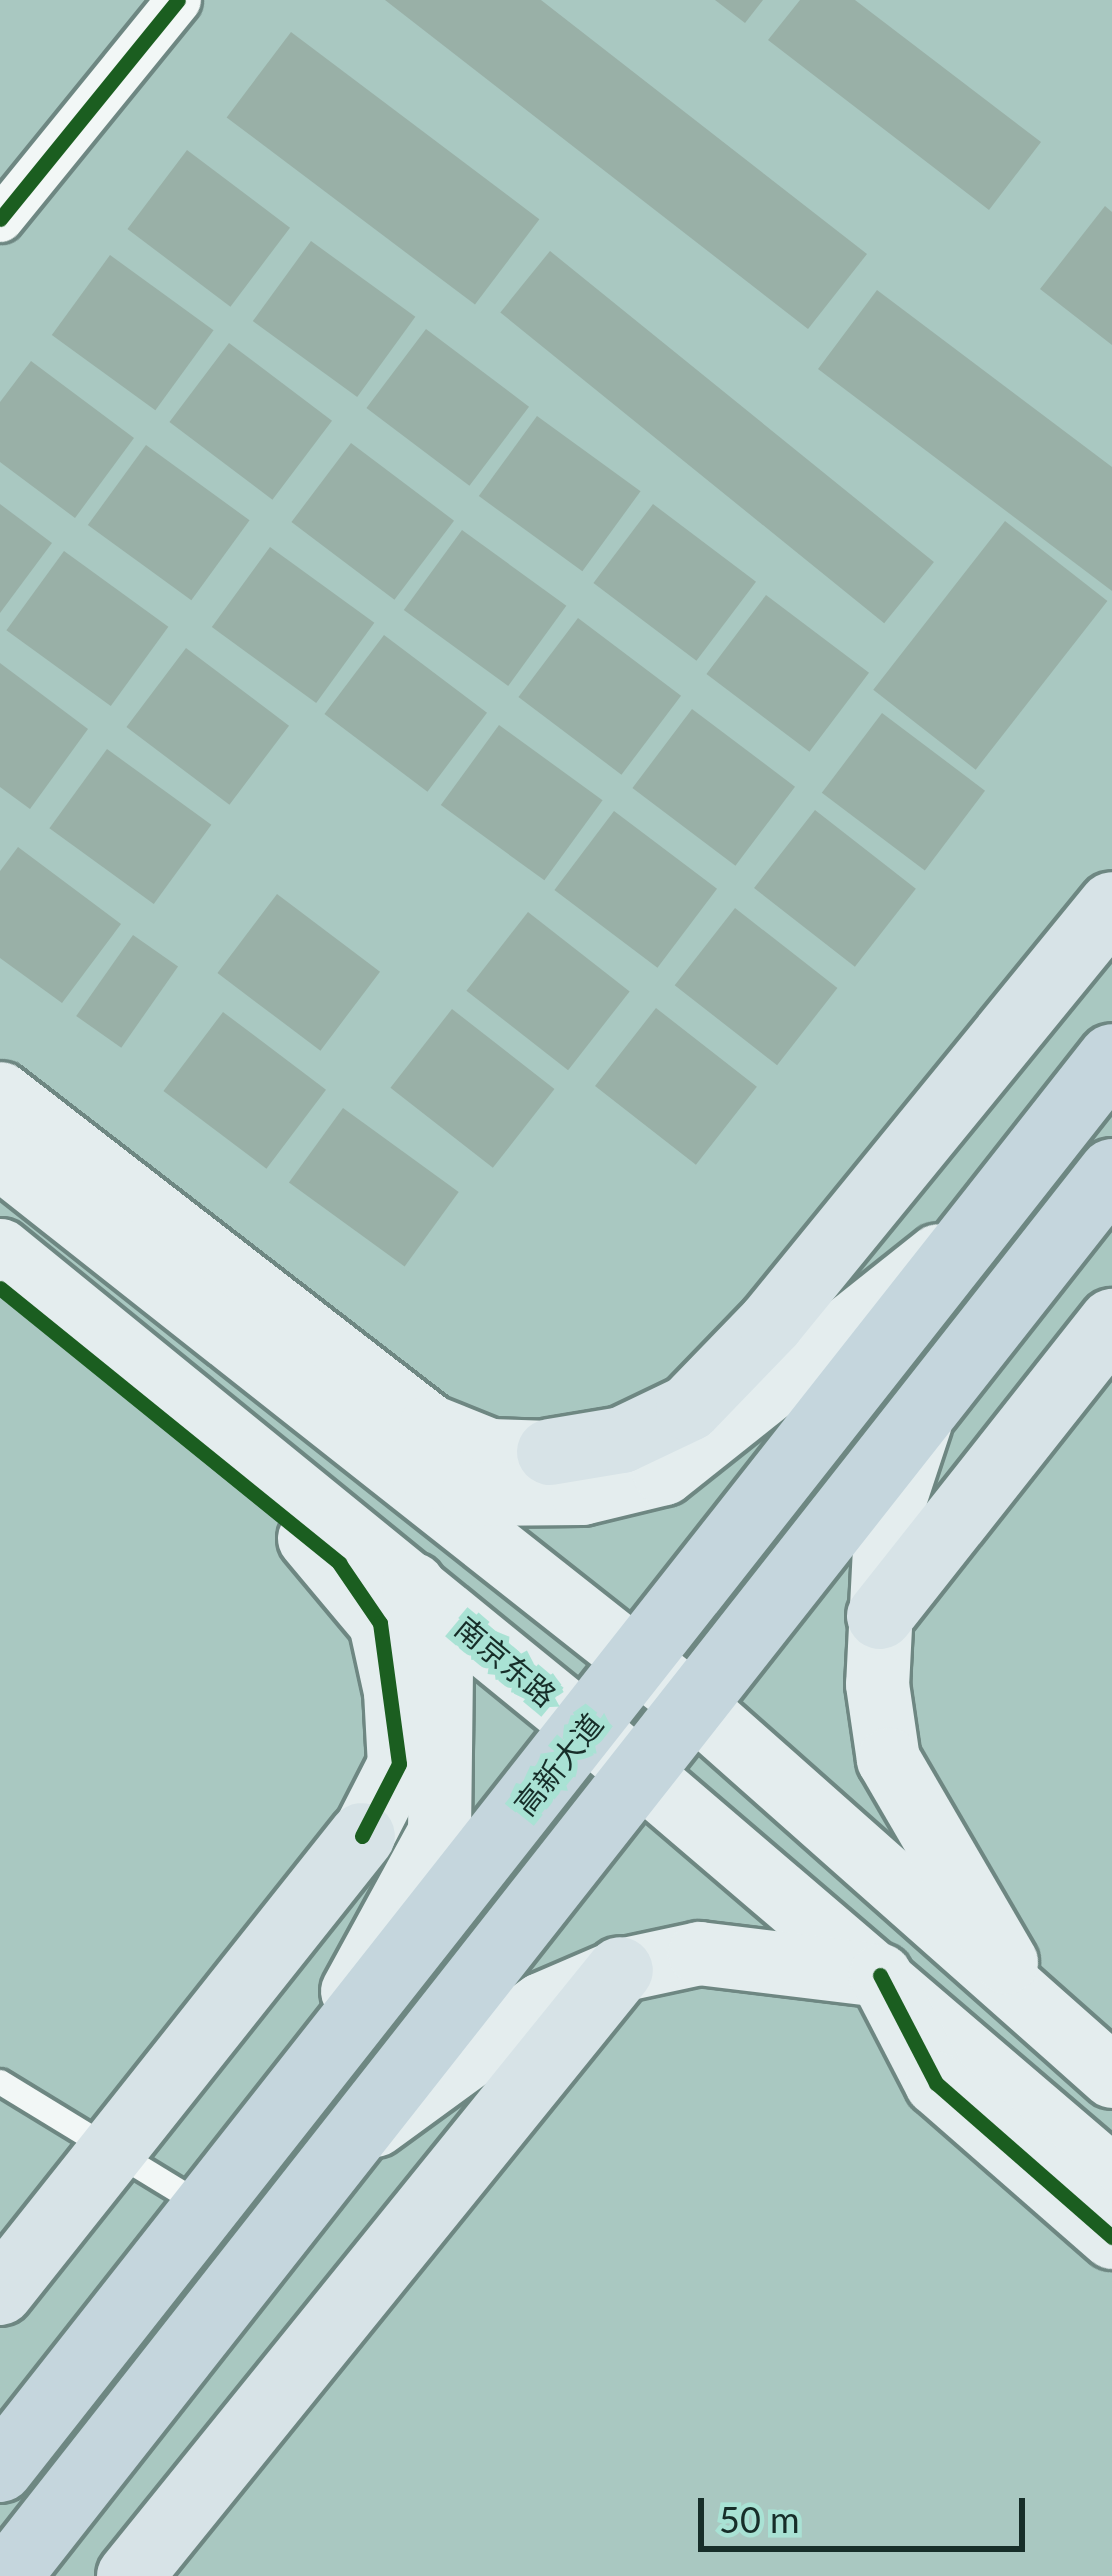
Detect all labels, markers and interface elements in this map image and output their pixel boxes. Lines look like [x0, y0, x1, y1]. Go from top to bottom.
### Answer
street label: 南京东路 [448, 1609, 564, 1713]
street label: 高新大道 [506, 1706, 610, 1822]
scale bar [704, 2474, 1031, 2548]
text: 50 m [719, 2497, 800, 2541]

